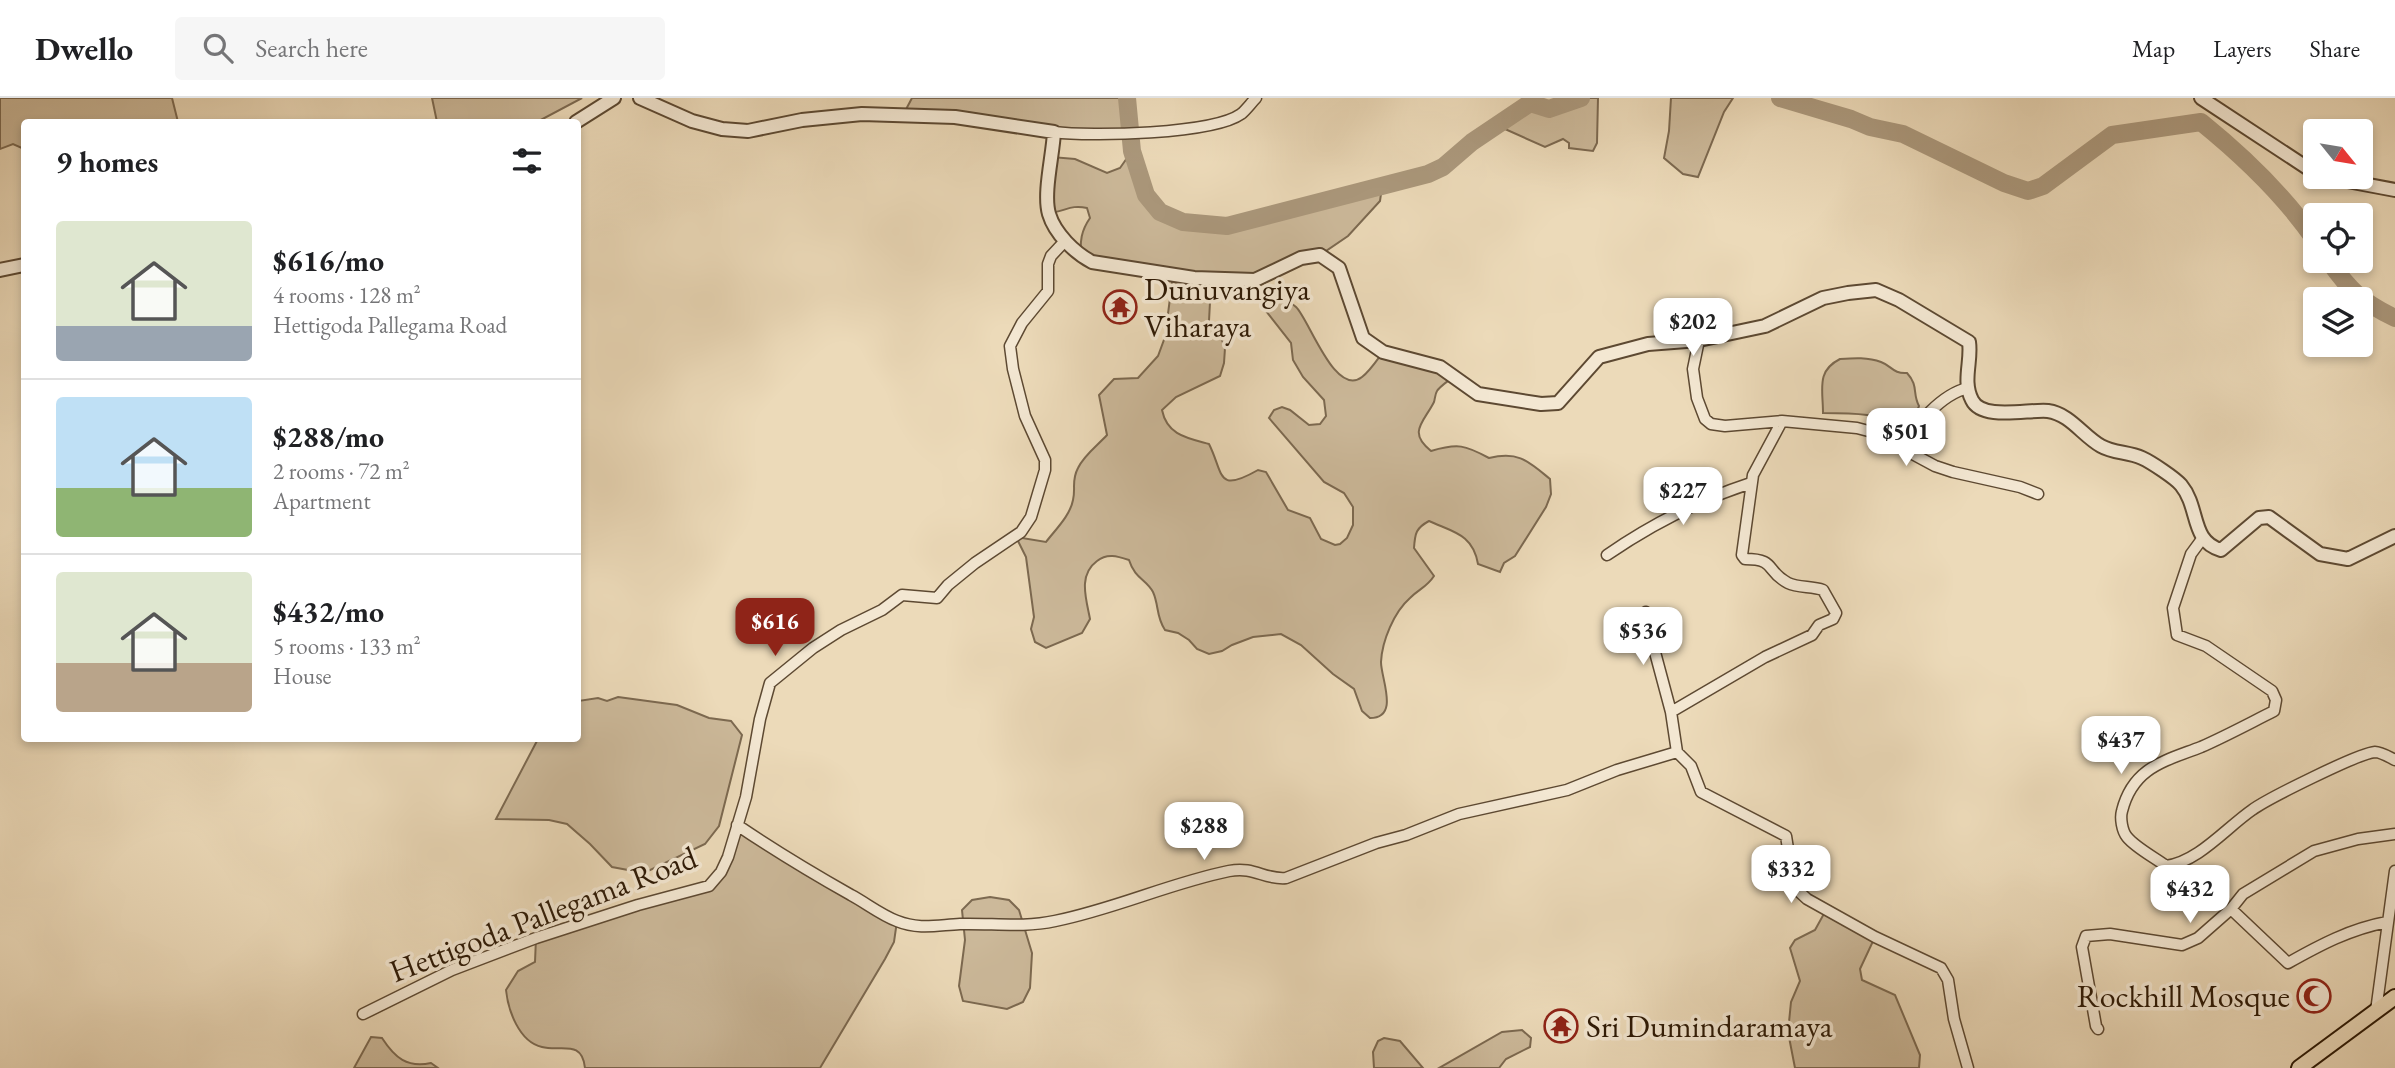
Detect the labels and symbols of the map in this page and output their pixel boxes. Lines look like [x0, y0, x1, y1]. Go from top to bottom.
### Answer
north arrow [2303, 119, 2373, 189]
place label: Dunuvangiya Viharaya [1144, 268, 1310, 347]
temple icon: Dunuvangiya Viharaya [1101, 288, 1139, 326]
pin: $202 [1652, 299, 1734, 358]
pin: $501 [1865, 408, 1947, 468]
pin: $227 [1642, 468, 1724, 527]
pin: $616 [734, 598, 816, 658]
pin: $536 [1602, 608, 1684, 667]
pin: $437 [2080, 716, 2162, 776]
pin: $288 [1163, 802, 1245, 862]
street label: Hettigoda Pallegama Road [383, 836, 703, 992]
pin: $332 [1750, 846, 1832, 905]
pin: $432 [2149, 866, 2231, 925]
place label: Rockhill Mosque [2077, 975, 2290, 1017]
mosque icon: Rockhill Mosque [2295, 977, 2333, 1015]
place label: Sri Dumindaramaya [1586, 1005, 1833, 1047]
temple icon: Sri Dumindaramaya [1542, 1007, 1580, 1045]

